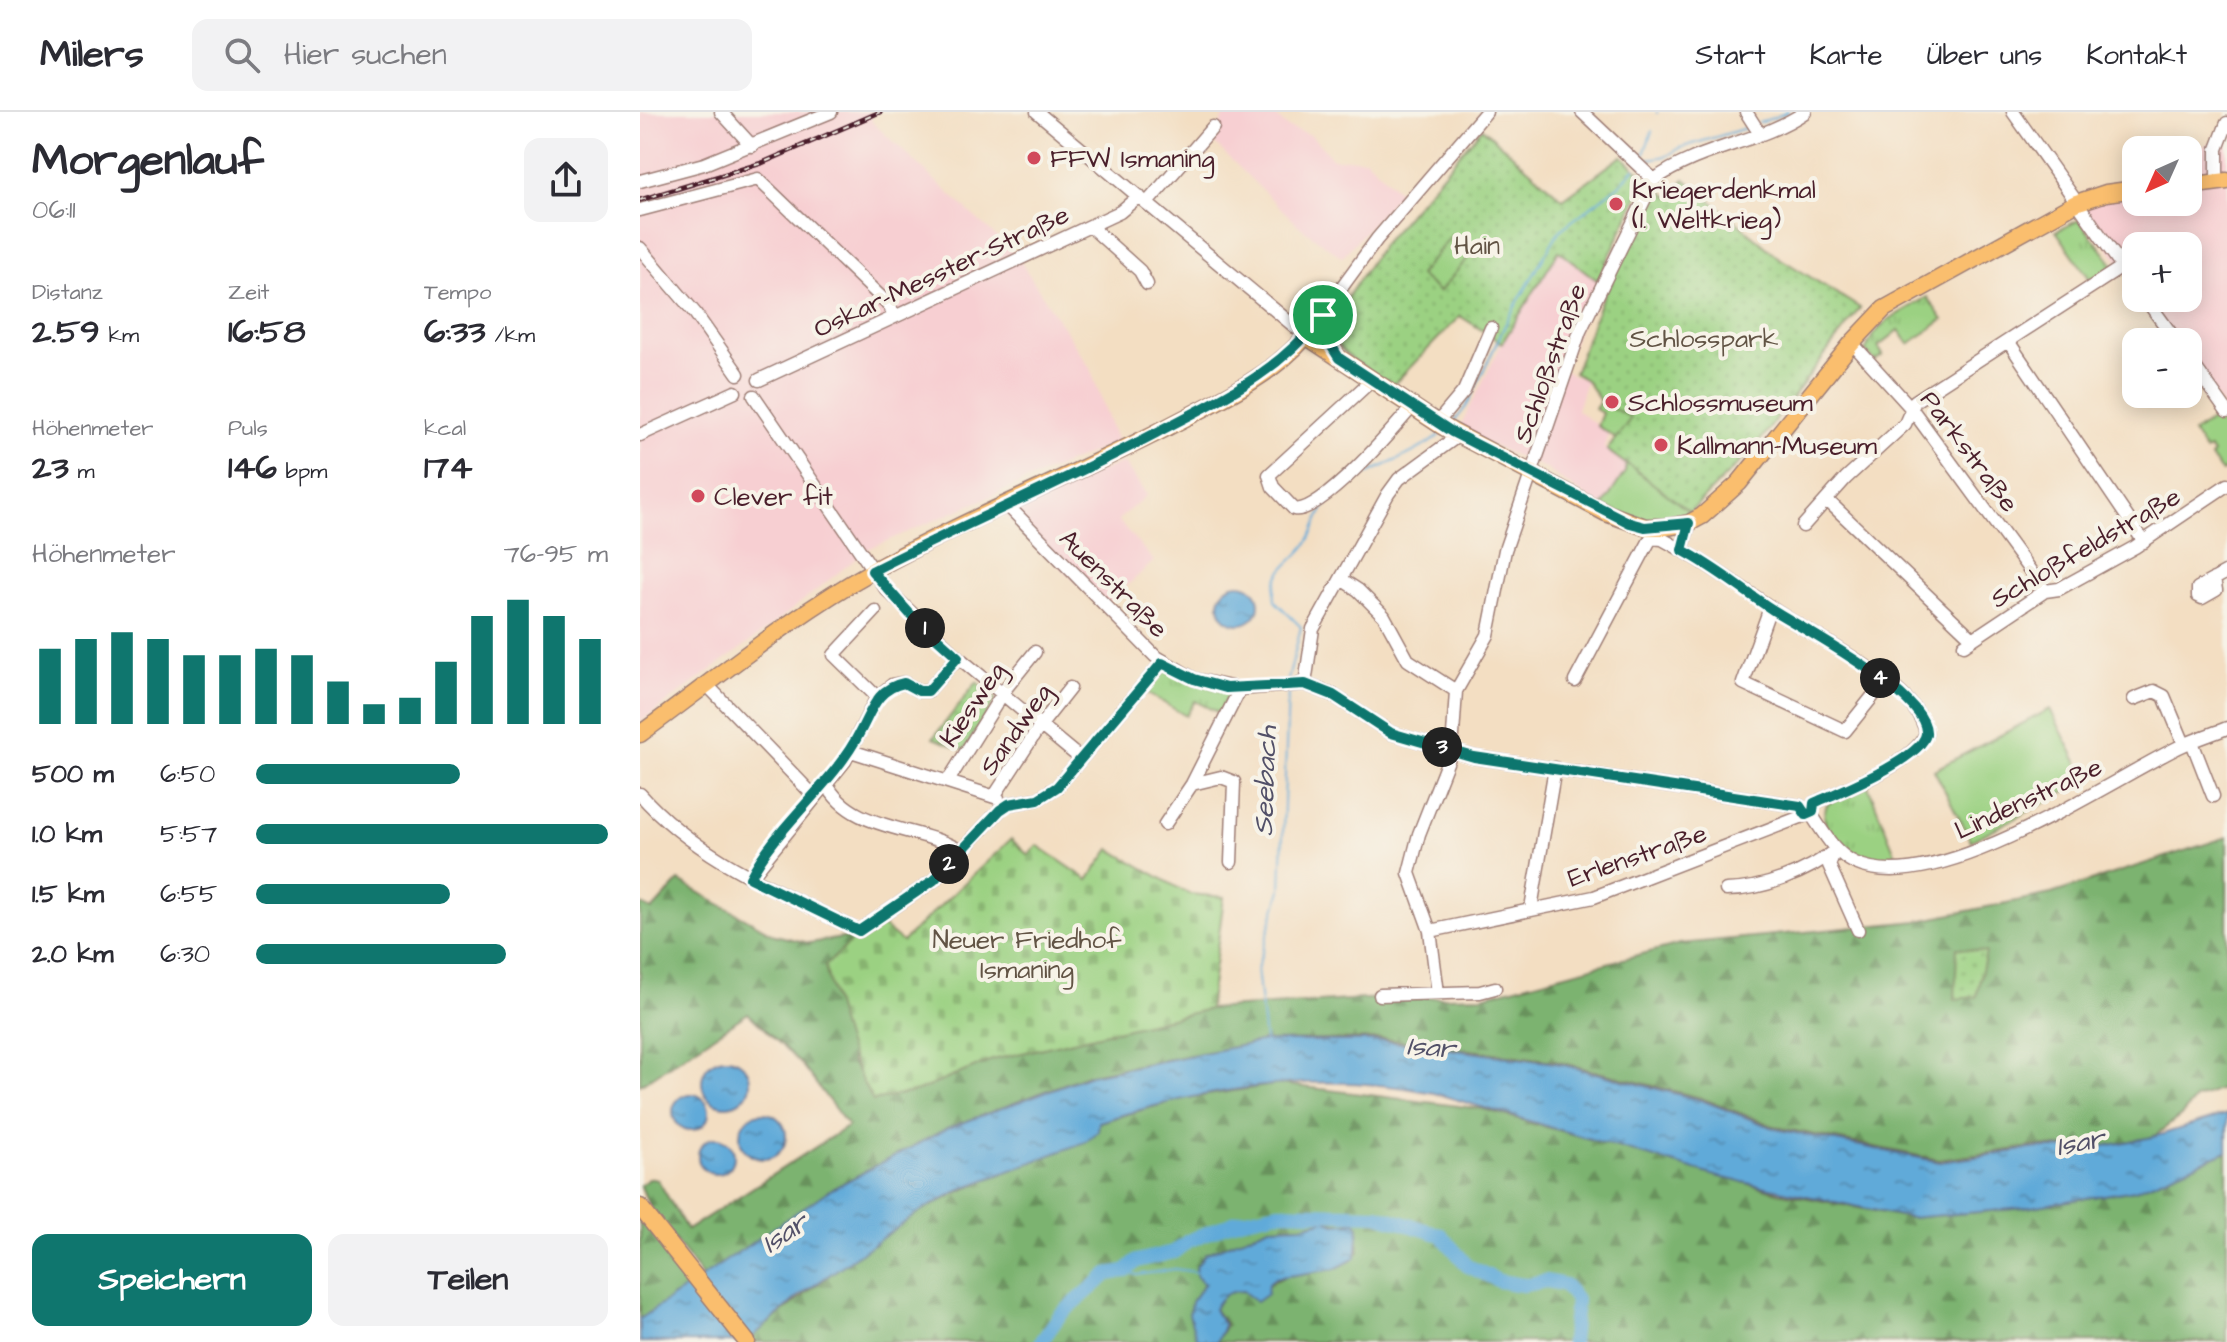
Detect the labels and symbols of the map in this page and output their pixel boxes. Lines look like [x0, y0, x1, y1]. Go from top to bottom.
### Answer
north arrow [2122, 136, 2202, 216]
place label: FFW Ismaning [1050, 141, 1215, 179]
marker: FFW Ismaning [1025, 149, 1043, 167]
place label: Kriegerdenkmal (1. Weltkrieg) [1632, 172, 1816, 240]
marker: Kriegerdenkmal (1. Weltkrieg) [1607, 195, 1625, 213]
street label: Oskar-Messter-Straße [808, 197, 1075, 347]
park label: Hain [1454, 228, 1500, 264]
street label: Schloßstraße [1504, 279, 1595, 448]
pin [1289, 281, 1357, 349]
park label: Schlosspark [1630, 321, 1778, 357]
street label: Parkstraße [1912, 383, 2027, 520]
place label: Schlossmuseum [1628, 385, 1814, 421]
marker: Schlossmuseum [1603, 393, 1621, 411]
place label: Kallmann-Museum [1677, 428, 1878, 464]
marker: Kallmann-Museum [1652, 436, 1670, 454]
place label: Clever fit [714, 479, 833, 515]
street label: Schloßfeldstraße [1984, 479, 2187, 617]
marker: Clever fit [689, 487, 707, 505]
street label: Auenstraße [1051, 521, 1176, 646]
pin: 1 [905, 608, 945, 648]
street label: Kiesweg [931, 655, 1016, 755]
pin: 4 [1860, 658, 1900, 698]
street label: Sandweg [971, 676, 1062, 784]
water label: Seebach [1244, 724, 1287, 837]
pin: 3 [1422, 727, 1462, 767]
street label: Lindenstraße [1949, 749, 2108, 849]
street label: Erlenstraße [1563, 815, 1712, 896]
pin: 2 [929, 844, 969, 884]
park label: Neuer Friedhof Ismaning [932, 922, 1122, 990]
water label: Isar [1406, 1026, 1459, 1069]
water label: Isar [2053, 1118, 2110, 1166]
water label: Isar [754, 1202, 818, 1263]

